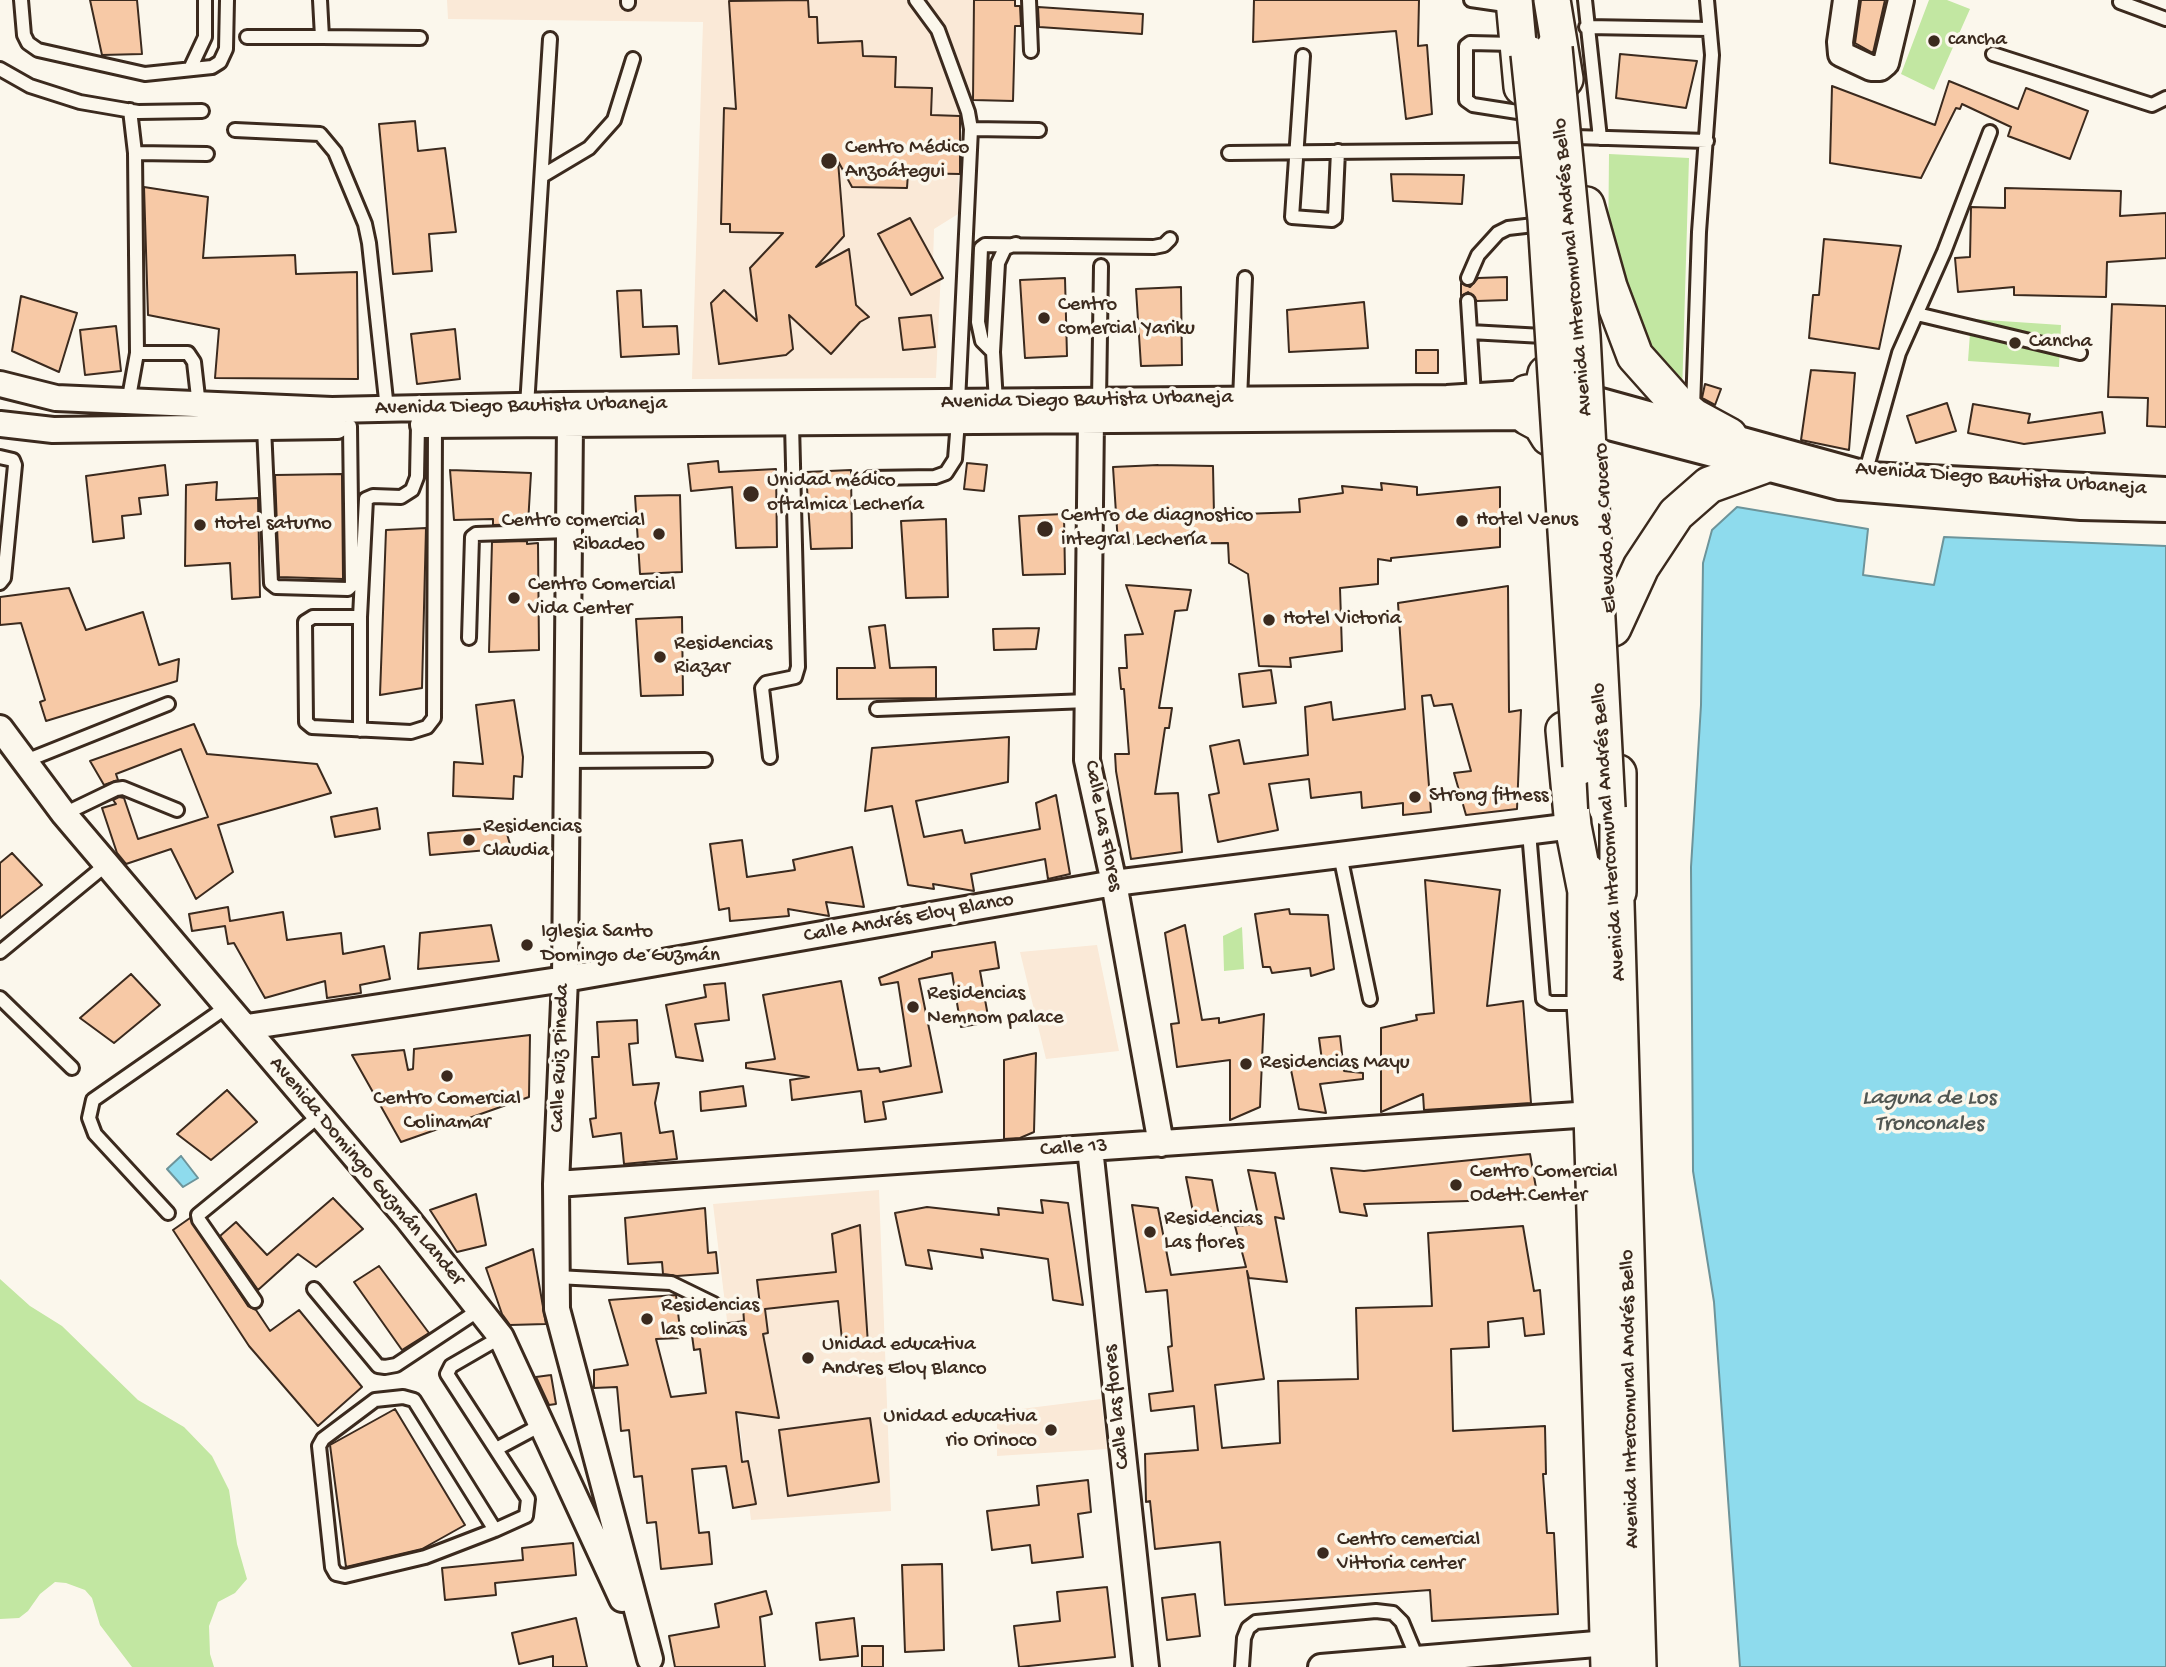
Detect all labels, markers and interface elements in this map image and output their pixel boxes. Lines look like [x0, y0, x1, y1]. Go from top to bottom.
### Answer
place label: cancha [1948, 28, 2007, 54]
marker: cancha [1926, 33, 1942, 49]
street label: Avenida Intercomunal Andrés Bello [1548, 117, 1600, 417]
place label: Centro Médico Anzoátegui [845, 136, 969, 186]
marker: Centro Médico Anzoátegui [819, 151, 839, 171]
place label: Centro comercial Yariku [1058, 293, 1195, 343]
marker: Centro comercial Yariku [1036, 310, 1052, 326]
place label: Cancha [2029, 330, 2092, 356]
marker: Cancha [2007, 335, 2023, 351]
street label: Avenida Diego Bautista Urbaneja [941, 386, 1233, 416]
street label: Avenida Diego Bautista Urbaneja [375, 392, 667, 422]
street label: Elevado de Crucero [1590, 442, 1624, 614]
street label: Avenida Diego Bautista Urbaneja [1854, 457, 2148, 503]
place label: Unidad médico oftalmica Lechería [767, 469, 924, 519]
marker: Unidad médico oftalmica Lechería [741, 484, 761, 504]
place label: Centro de diagnostico integral Lechería [1061, 504, 1253, 554]
place label: Hotel Venus [1476, 508, 1578, 534]
place label: Centro comercial Ribadeo [502, 509, 645, 559]
place label: Hotel saturno [214, 512, 332, 538]
marker: Hotel Venus [1454, 513, 1470, 529]
marker: Hotel saturno [192, 517, 208, 533]
marker: Centro de diagnostico integral Lechería [1035, 519, 1055, 539]
marker: Centro comercial Ribadeo [651, 526, 667, 542]
place label: Centro Comercial Vida Center [528, 573, 676, 623]
marker: Centro Comercial Vida Center [506, 590, 522, 606]
place label: Hotel Victoria [1283, 607, 1401, 633]
marker: Hotel Victoria [1261, 612, 1277, 628]
place label: Residencias Riazar [674, 632, 772, 682]
marker: Residencias Riazar [652, 649, 668, 665]
street label: Avenida Intercomunal Andrés Bello [1587, 682, 1633, 982]
street label: Calle Las Flores [1077, 759, 1127, 893]
place label: Strong fitness [1429, 784, 1548, 810]
marker: Strong fitness [1407, 789, 1423, 805]
place label: Residencias Claudia [483, 815, 581, 865]
marker: Residencias Claudia [461, 832, 477, 848]
street label: Calle Andrés Eloy Blanco [802, 888, 1016, 950]
place label: Iglesia Santo Domingo de Guzmán [541, 920, 720, 970]
marker: Iglesia Santo Domingo de Guzmán [519, 937, 535, 953]
place label: Residencias Nemnom palace [927, 982, 1063, 1032]
street label: Calle Ruiz Pineda [546, 983, 576, 1133]
marker: Residencias Nemnom palace [905, 999, 921, 1015]
place label: Residencias Mayu [1260, 1051, 1410, 1077]
street label: Avenida Domingo Guzmán Lander [263, 1052, 469, 1292]
marker: Residencias Mayu [1238, 1056, 1254, 1072]
marker: Centro Comercial Colinamar [439, 1068, 455, 1084]
water label: Laguna de Los Tronconales [1862, 1085, 1996, 1139]
place label: Centro Comercial Colinamar [373, 1087, 521, 1137]
street label: Calle 13 [1039, 1134, 1109, 1164]
place label: Centro Comercial Odett Center [1470, 1160, 1618, 1210]
marker: Centro Comercial Odett Center [1448, 1177, 1464, 1193]
place label: Residencias Las flores [1164, 1207, 1262, 1257]
marker: Residencias Las flores [1142, 1224, 1158, 1240]
street label: Avenida Intercomunal Andrés Bello [1616, 1249, 1646, 1549]
place label: Residencias las colinas [661, 1294, 759, 1344]
marker: Residencias las colinas [639, 1311, 655, 1327]
place label: Unidad educativa Andres Eloy Blanco [822, 1333, 987, 1383]
street label: Calle las flores [1099, 1344, 1137, 1470]
marker: Unidad educativa Andres Eloy Blanco [800, 1350, 816, 1366]
place label: Unidad educativa rio Orinoco [883, 1405, 1037, 1455]
marker: Unidad educativa rio Orinoco [1043, 1422, 1059, 1438]
place label: Centro cemercial Vittoria center [1337, 1528, 1480, 1578]
marker: Centro cemercial Vittoria center [1315, 1545, 1331, 1561]

